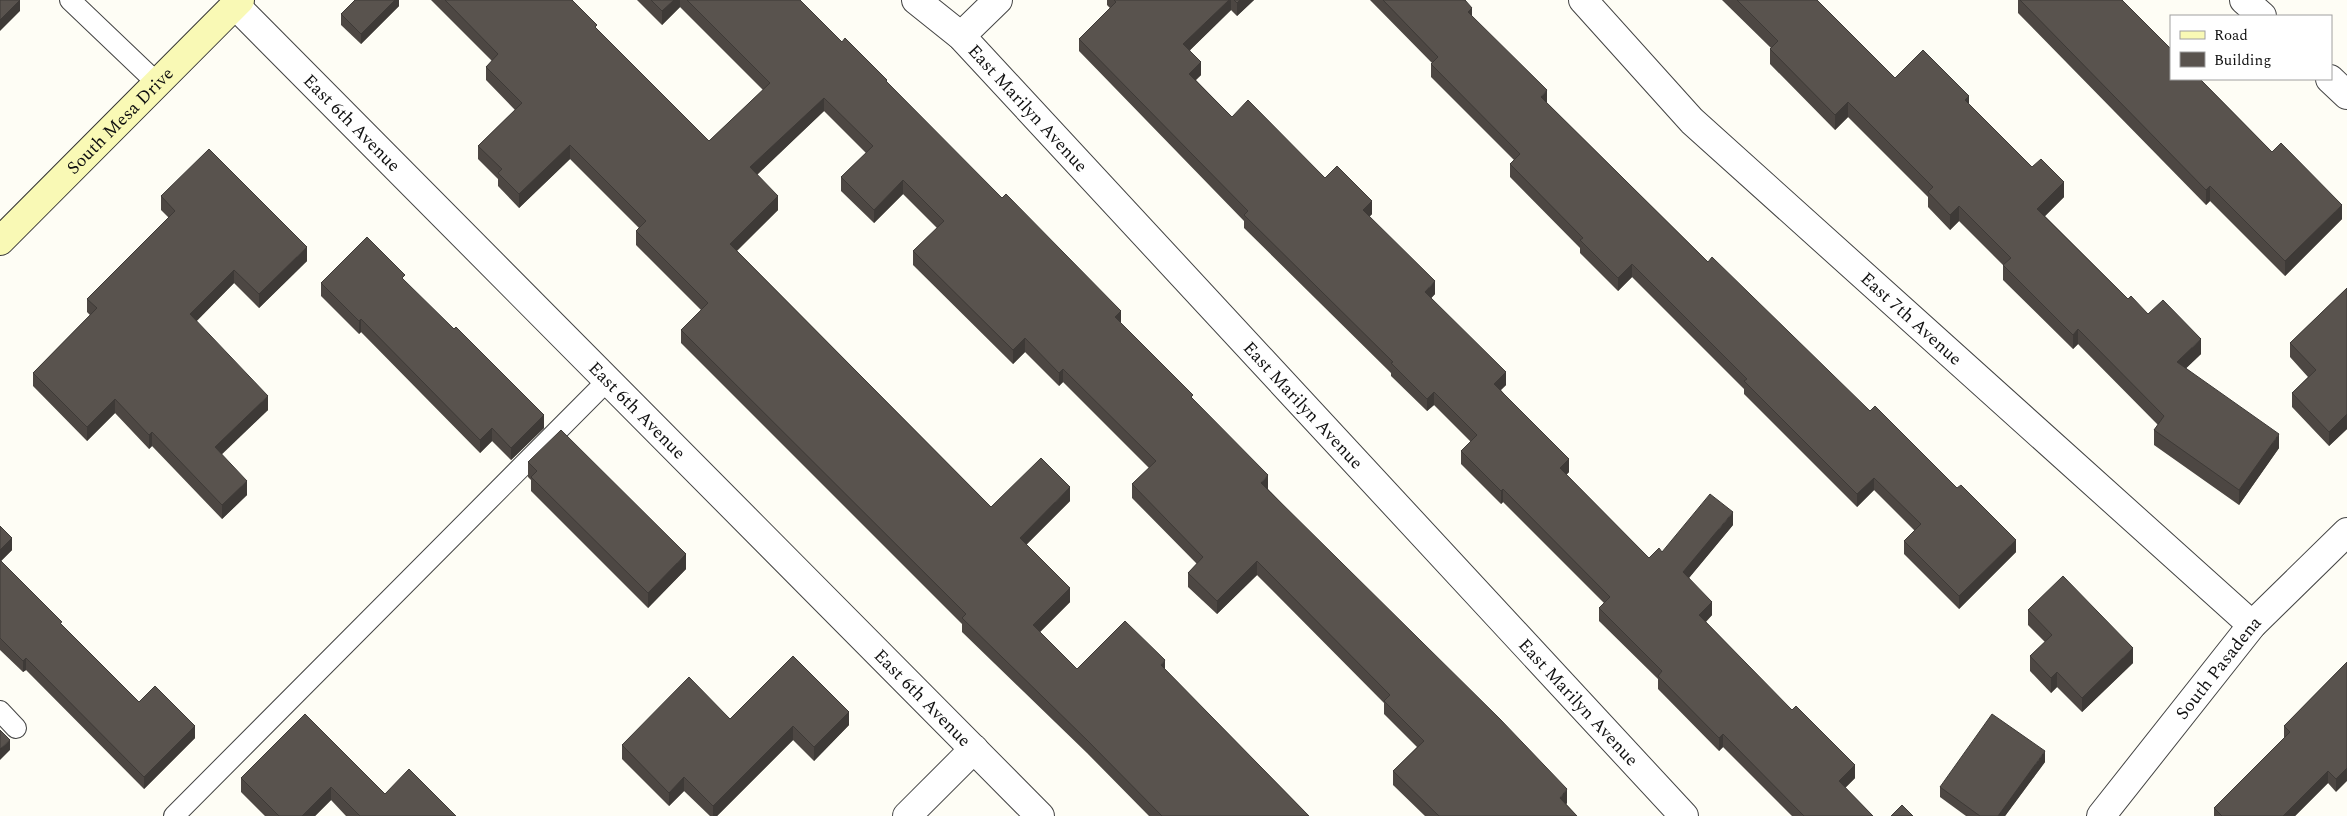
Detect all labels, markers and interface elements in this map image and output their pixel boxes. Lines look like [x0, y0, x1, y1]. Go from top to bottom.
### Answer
legend [2170, 15, 2332, 80]
text: Road [2214, 24, 2248, 47]
street label: East Marilyn Avenue [961, 38, 1094, 179]
text: Building [2214, 49, 2271, 72]
street label: South Mesa Drive [61, 61, 180, 181]
street label: East 6th Avenue [297, 68, 407, 178]
street label: East 7th Avenue [1854, 266, 1968, 372]
street label: East Marilyn Avenue [1236, 335, 1369, 476]
street label: East 6th Avenue [582, 355, 692, 466]
street label: South Pasadena [2169, 610, 2268, 726]
street label: East Marilyn Avenue [1512, 632, 1645, 773]
street label: East 6th Avenue [867, 643, 977, 753]

